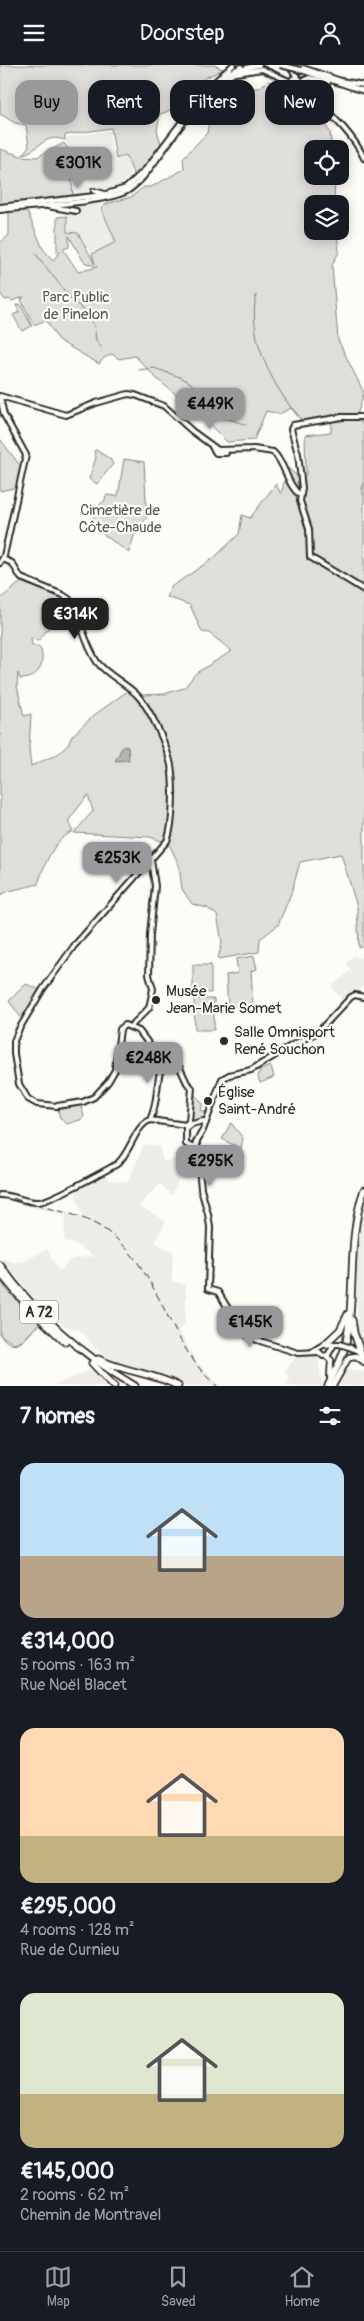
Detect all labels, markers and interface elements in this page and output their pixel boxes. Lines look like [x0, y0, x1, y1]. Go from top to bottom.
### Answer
icon: menu [20, 19, 48, 47]
text: Doorstep [139, 19, 225, 47]
icon: person [316, 19, 344, 47]
chip: Buy [15, 80, 78, 125]
chip: Rent [88, 80, 160, 125]
chip: Filters [170, 80, 255, 125]
chip: New [265, 80, 334, 125]
map controls [304, 140, 349, 240]
button: locate [304, 140, 349, 185]
pin: €301K [43, 147, 113, 189]
text: €301K [55, 153, 101, 173]
button: layers [304, 195, 349, 240]
park label: Parc Public de Pinelon [42, 288, 110, 324]
pin: €449K [175, 387, 245, 430]
text: €449K [186, 394, 234, 414]
park label: Cimetière de Côte-Chaude [79, 501, 162, 537]
pin: €314K [40, 597, 110, 640]
text: €314K [53, 604, 97, 624]
pin: €253K [82, 841, 152, 884]
text: €253K [94, 848, 140, 868]
place label: Musée Jean-Marie Somet [166, 982, 283, 1018]
marker: Musée Jean-Marie Somet [150, 994, 162, 1006]
place label: Salle Omnisport René Souchon [234, 1023, 336, 1059]
marker: Salle Omnisport René Souchon [218, 1035, 230, 1047]
pin: €248K [113, 1041, 183, 1084]
text: €248K [125, 1048, 171, 1068]
place label: Église Saint-André [218, 1083, 296, 1119]
marker: Église Saint-André [202, 1095, 214, 1107]
pin: €295K [175, 1145, 245, 1187]
text: €295K [187, 1151, 233, 1171]
road number: A 72 [20, 1301, 58, 1323]
pin: €145K [215, 1305, 285, 1348]
text: €145K [228, 1312, 272, 1332]
icon: filters [316, 1402, 344, 1430]
text: 7 homes [20, 1403, 95, 1430]
icon: home [137, 1495, 227, 1585]
text: €314,000 [20, 1628, 114, 1655]
text: 5 rooms · 163 m² [20, 1655, 135, 1675]
text: Rue Noël Blacet [20, 1675, 127, 1695]
icon: home [137, 1760, 227, 1850]
text: €295,000 [20, 1893, 116, 1920]
text: 4 rooms · 128 m² [20, 1920, 135, 1940]
text: Rue de Curnieu [20, 1940, 120, 1960]
icon: home [137, 2025, 227, 2115]
text: €145,000 [20, 2158, 114, 2185]
text: 2 rooms · 62 m² [20, 2185, 129, 2205]
text: Chemin de Montravel [20, 2205, 161, 2225]
tab: Map [44, 2263, 72, 2310]
tab: Saved [161, 2263, 196, 2310]
tab: Home [284, 2263, 320, 2310]

